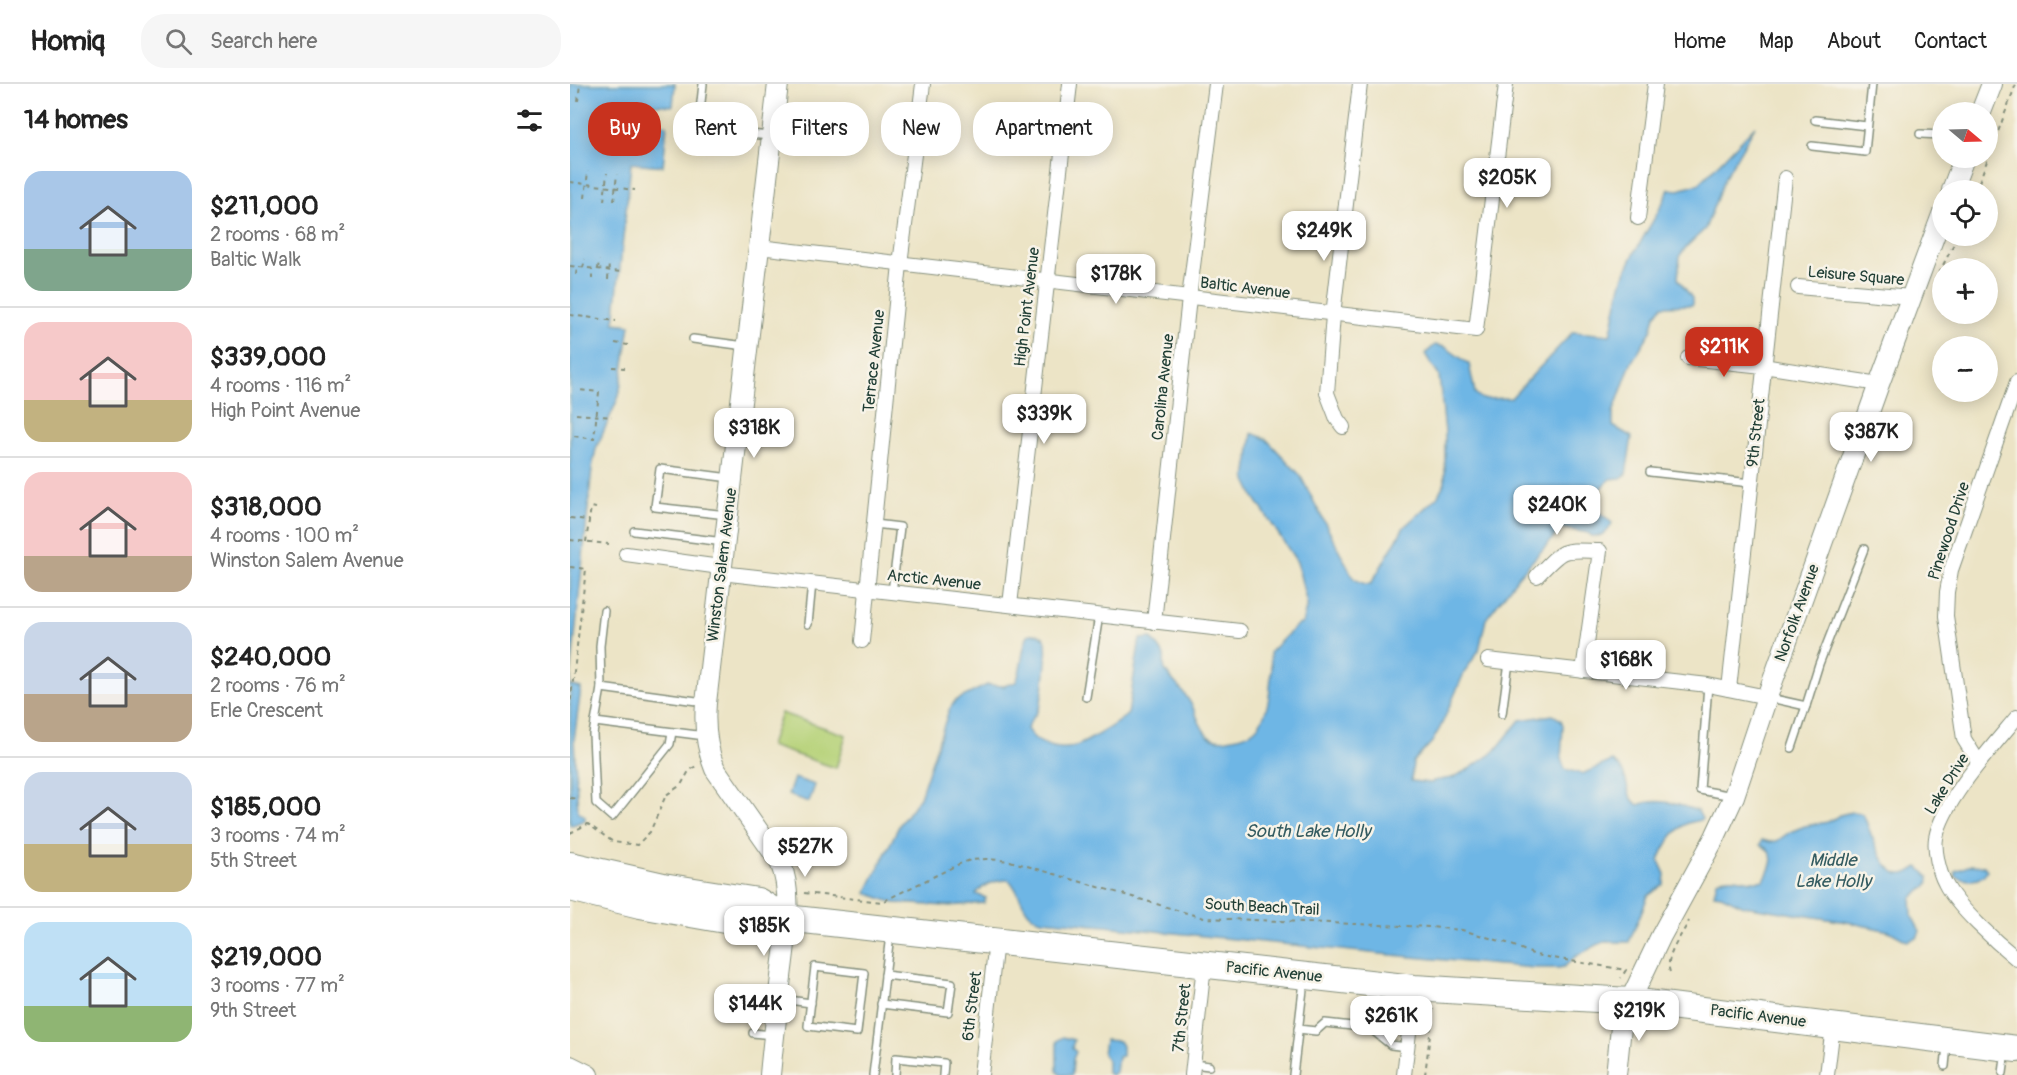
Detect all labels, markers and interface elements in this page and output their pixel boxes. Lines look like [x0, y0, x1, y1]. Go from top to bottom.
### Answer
search box [141, 14, 561, 68]
text: Homiq [30, 24, 105, 59]
icon: search [162, 25, 195, 58]
text: Search here [210, 27, 317, 55]
text: Home [1673, 28, 1726, 55]
text: Map [1759, 28, 1794, 55]
text: About [1827, 28, 1881, 55]
text: Contact [1914, 28, 1987, 55]
chip: Buy [588, 102, 661, 156]
chip: Rent [673, 102, 758, 156]
chip: Filters [770, 102, 869, 156]
chip: New [881, 102, 961, 156]
chip: Apartment [973, 102, 1113, 156]
north arrow [1932, 102, 1998, 168]
map controls [1932, 102, 1998, 402]
text: 14 homes [24, 104, 128, 136]
icon: filters [513, 104, 546, 137]
pin: $205K [1465, 158, 1549, 209]
text: $205K [1478, 165, 1536, 190]
button: locate [1932, 180, 1998, 246]
text: $211,000 [210, 190, 319, 222]
icon: home [72, 195, 144, 267]
pin: $249K [1282, 211, 1366, 262]
text: $249K [1296, 218, 1352, 243]
text: 2 rooms · 68 m² [210, 222, 345, 247]
street label: High Point Avenue [1010, 246, 1044, 368]
text: Baltic Walk [210, 247, 301, 272]
pin: $178K [1074, 254, 1158, 305]
button: + [1932, 258, 1998, 324]
text: $178K [1090, 261, 1142, 286]
street label: Leisure Square [1807, 262, 1905, 290]
street label: Baltic Avenue [1199, 273, 1291, 303]
street label: Terrace Avenue [859, 308, 889, 413]
pin: $211K [1682, 327, 1766, 378]
street label: Carolina Avenue [1147, 333, 1179, 441]
text: $211K [1699, 334, 1749, 359]
button: − [1932, 336, 1998, 402]
text: $339,000 [210, 341, 326, 373]
icon: home [72, 346, 144, 418]
text: 4 rooms · 116 m² [210, 373, 351, 398]
pin: $339K [1002, 394, 1086, 445]
street label: 9th Street [1742, 397, 1770, 468]
text: High Point Avenue [210, 398, 360, 423]
text: $339K [1016, 401, 1072, 426]
pin: $318K [712, 408, 796, 459]
pin: $387K [1829, 412, 1913, 463]
text: $318K [728, 415, 780, 440]
text: $387K [1844, 419, 1898, 444]
street label: Pinewood Drive [1924, 479, 1974, 583]
pin: $240K [1515, 485, 1599, 536]
street label: Winston Salem Avenue [703, 487, 741, 643]
text: $318,000 [210, 491, 322, 523]
text: $240K [1527, 492, 1587, 517]
icon: home [72, 496, 144, 568]
text: 4 rooms · 100 m² [210, 523, 359, 548]
text: Winston Salem Avenue [210, 548, 404, 573]
street label: Norfolk Avenue [1770, 561, 1824, 665]
street label: Arctic Avenue [886, 565, 982, 595]
pin: $168K [1584, 640, 1668, 691]
text: $240,000 [210, 641, 331, 673]
icon: home [72, 646, 144, 718]
text: $168K [1600, 647, 1652, 672]
text: 2 rooms · 76 m² [210, 673, 346, 698]
text: Erle Crescent [210, 698, 323, 723]
street label: Lake Drive [1920, 749, 1974, 818]
text: $185,000 [210, 791, 321, 823]
icon: home [72, 796, 144, 868]
water label: South Lake Holly [1246, 820, 1373, 843]
text: 3 rooms · 74 m² [210, 823, 346, 848]
pin: $527K [763, 827, 847, 878]
text: $527K [777, 834, 833, 859]
text: 5th Street [210, 848, 297, 873]
water label: Middle Lake Holly [1795, 849, 1873, 893]
street label: South Beach Trail [1204, 894, 1320, 920]
pin: $185K [722, 906, 806, 957]
text: $185K [738, 913, 790, 938]
text: $219,000 [210, 941, 322, 973]
icon: home [72, 946, 144, 1018]
street label: Pacific Avenue [1225, 957, 1323, 987]
street label: 6th Street [958, 969, 986, 1042]
text: 3 rooms · 77 m² [210, 973, 345, 998]
street label: 7th Street [1168, 982, 1196, 1053]
pin: $144K [713, 984, 797, 1035]
text: $144K [728, 991, 782, 1016]
pin: $219K [1597, 991, 1681, 1042]
pin: $261K [1349, 996, 1433, 1047]
text: 9th Street [210, 998, 296, 1023]
text: $219K [1613, 998, 1665, 1023]
street label: Pacific Avenue [1709, 1000, 1807, 1032]
text: $261K [1364, 1003, 1418, 1028]

